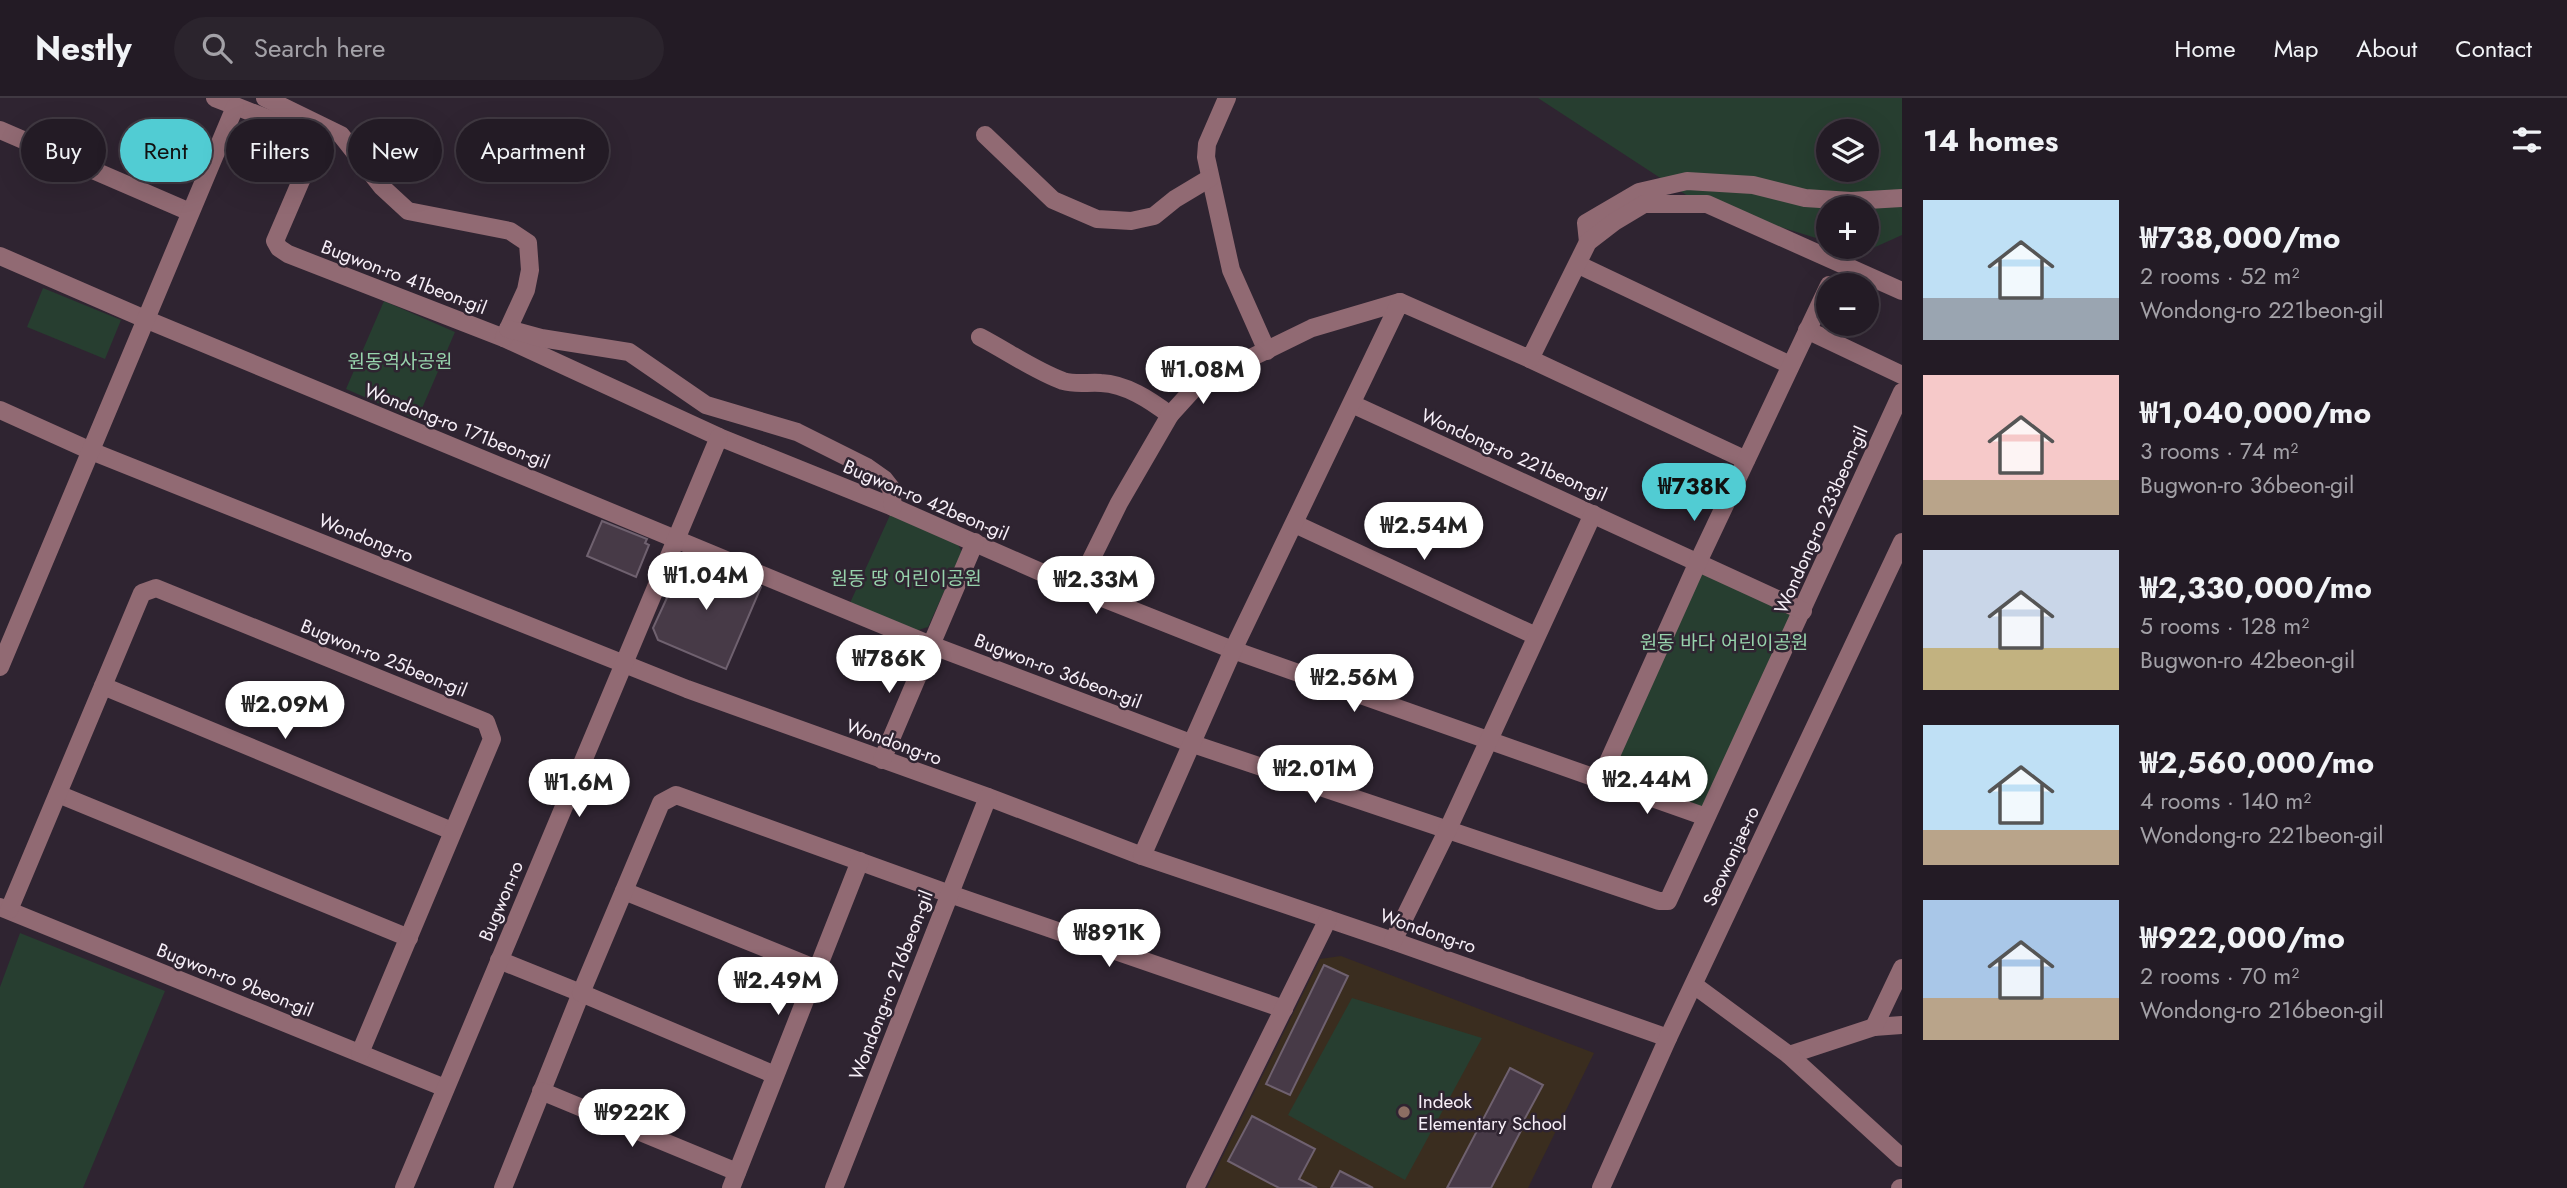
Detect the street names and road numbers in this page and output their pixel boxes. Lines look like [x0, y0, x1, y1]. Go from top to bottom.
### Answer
street label: Bugwon-ro 41beon-gil [317, 233, 491, 321]
street label: Wondong-ro 171beon-gil [360, 376, 554, 476]
street label: Wondong-ro 221beon-gil [1417, 402, 1611, 508]
street label: Wondong-ro 233beon-gil [1767, 422, 1875, 618]
street label: Bugwon-ro 42beon-gil [839, 453, 1013, 547]
street label: Wondong-ro [314, 507, 418, 569]
street label: Bugwon-ro 25beon-gil [297, 612, 471, 704]
street label: Bugwon-ro 36beon-gil [970, 627, 1146, 715]
street label: Wondong-ro [842, 712, 946, 772]
street label: Seowonjae-ro [1696, 802, 1766, 910]
street label: Bugwon-ro [472, 857, 530, 945]
street label: Wondong-ro 216beon-gil [842, 886, 940, 1084]
street label: Wondong-ro [1376, 902, 1480, 960]
street label: Bugwon-ro 9beon-gil [153, 936, 317, 1024]

